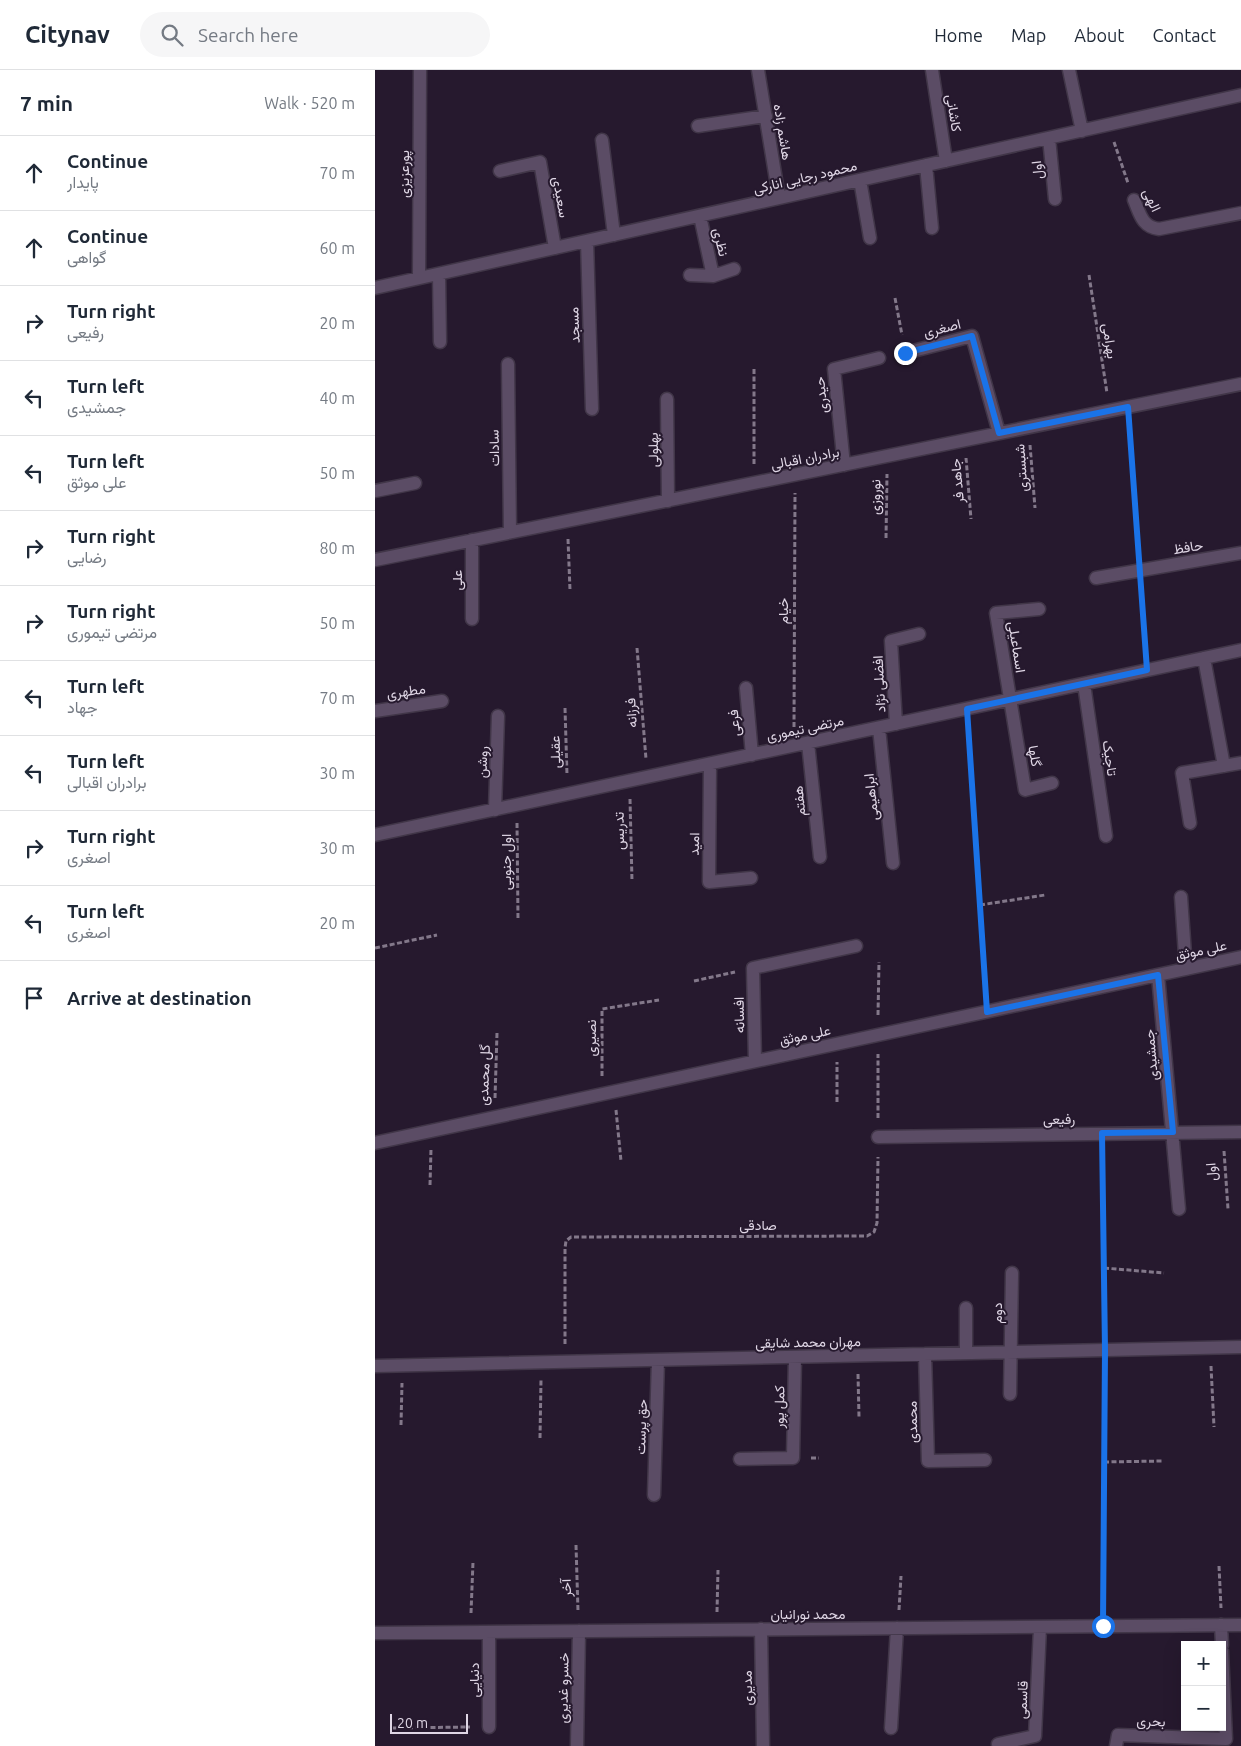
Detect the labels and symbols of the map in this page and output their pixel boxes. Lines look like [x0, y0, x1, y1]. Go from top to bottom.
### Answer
street label: کاشانی [942, 93, 965, 133]
street label: هاشم زاده [770, 103, 795, 162]
street label: پورعزیزی [396, 150, 414, 198]
street label: محمود رجایی انارکی [751, 157, 859, 198]
street label: اول [1028, 160, 1048, 180]
street label: سعیدی [549, 175, 572, 219]
street label: الهی [1139, 186, 1164, 215]
street label: نظری [709, 226, 732, 258]
street label: مسجد [565, 307, 584, 343]
street label: اصغری [922, 316, 963, 341]
street label: بهرامی [1099, 322, 1120, 360]
route end [894, 342, 917, 365]
street label: حیدری [811, 376, 832, 414]
street label: سادات [486, 429, 502, 467]
street label: بهلولی [645, 432, 662, 468]
street label: شبستری [1011, 443, 1032, 493]
street label: برادران اقبالی [769, 444, 841, 473]
street label: جاهد فر [947, 458, 968, 505]
street label: نوروزی [867, 479, 884, 515]
street label: حافظ [1172, 537, 1204, 557]
street label: علی [449, 570, 466, 590]
street label: خیام [775, 598, 792, 624]
street label: اسماعیلی [1004, 620, 1029, 674]
street label: افضلی نژاد [870, 655, 889, 713]
street label: مطهری [385, 680, 427, 703]
street label: فرزانه [622, 697, 641, 728]
street label: فرعی [725, 709, 744, 737]
street label: مرتضی تیموری [765, 712, 845, 745]
street label: عقیلی [547, 735, 564, 769]
street label: تاجیک [1099, 739, 1120, 777]
street label: گلها [1024, 744, 1045, 768]
street label: روشن [473, 746, 492, 778]
street label: ابراهیمی [861, 773, 882, 821]
street label: هفتم [789, 785, 810, 817]
street label: تدریس [611, 812, 628, 850]
street label: امید [686, 832, 702, 856]
street label: اول جنوبی [498, 834, 516, 890]
street label: علی موثق [1174, 937, 1228, 964]
street label: افسانه [731, 997, 747, 1033]
street label: نصیری [583, 1020, 600, 1056]
street label: علی موثق [778, 1022, 832, 1049]
street label: جمشیدی [1141, 1029, 1162, 1081]
street label: گل محمدی [475, 1044, 494, 1106]
street label: رفیعی [1043, 1111, 1076, 1128]
street label: اول [1202, 1162, 1222, 1182]
street label: صادقی [739, 1217, 777, 1234]
street label: دوم [989, 1302, 1006, 1324]
street label: مهران محمد شایقی [755, 1333, 861, 1352]
street label: کمل پور [771, 1385, 789, 1430]
street label: حق پرست [632, 1399, 652, 1455]
street label: محمدی [904, 1401, 921, 1443]
street label: آخر [558, 1577, 575, 1598]
street label: محمد نورانیان [770, 1606, 846, 1623]
route start [1092, 1615, 1115, 1638]
street label: خسرو غدیری [554, 1653, 573, 1724]
street label: دنیایی [466, 1662, 483, 1697]
street label: مدیری [739, 1670, 756, 1706]
street label: قاسمی [1013, 1681, 1032, 1720]
scale bar [390, 1711, 467, 1734]
street label: بحری [1136, 1712, 1166, 1731]

